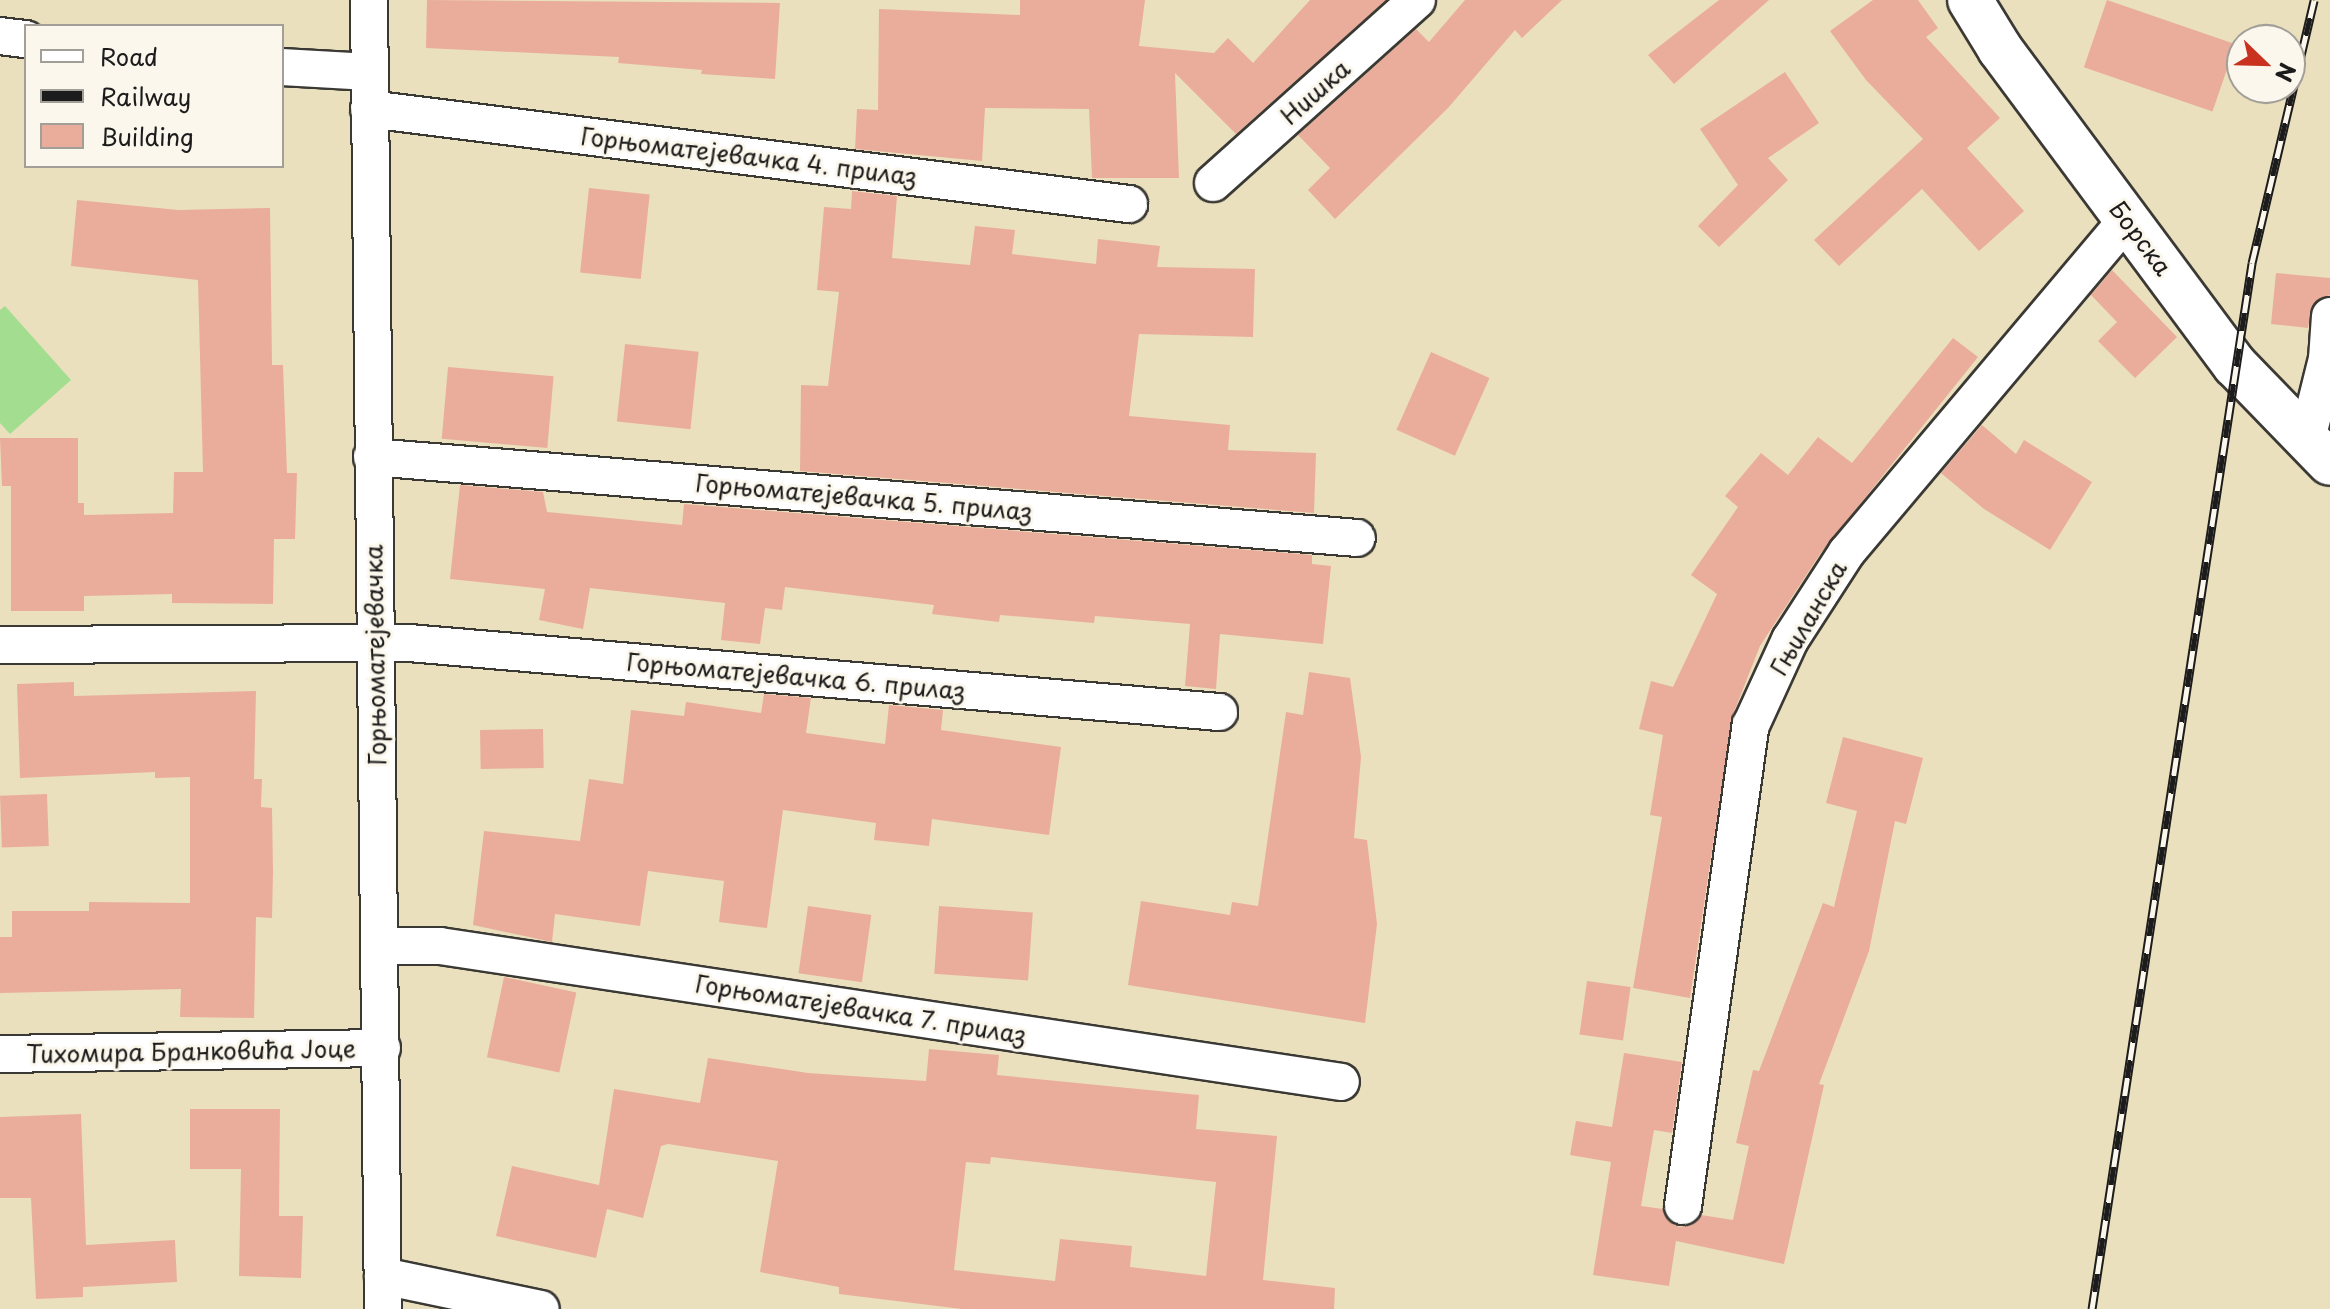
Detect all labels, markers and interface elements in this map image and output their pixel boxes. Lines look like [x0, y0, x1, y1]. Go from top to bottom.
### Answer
legend [24, 24, 284, 168]
north arrow [2226, 24, 2306, 104]
text: Road [100, 38, 158, 74]
street label: Нишка [1275, 54, 1355, 130]
text: N [2268, 58, 2305, 87]
text: Railway [100, 78, 191, 114]
text: Building [100, 118, 194, 154]
street label: Горњоматејевачка 4. прилаз [579, 121, 919, 191]
street label: Борска [2104, 195, 2178, 281]
street label: Горњоматејевачка 5. прилаз [694, 468, 1034, 526]
street label: Горњоматејевачка [359, 544, 391, 766]
street label: Гњиланска [1764, 556, 1852, 680]
street label: Горњоматејевачка 6. прилаз [625, 647, 967, 705]
street label: Горњоматејевачка 7. прилаз [693, 968, 1029, 1050]
street label: Тихомира Бранковића Јоце [25, 1034, 357, 1068]

